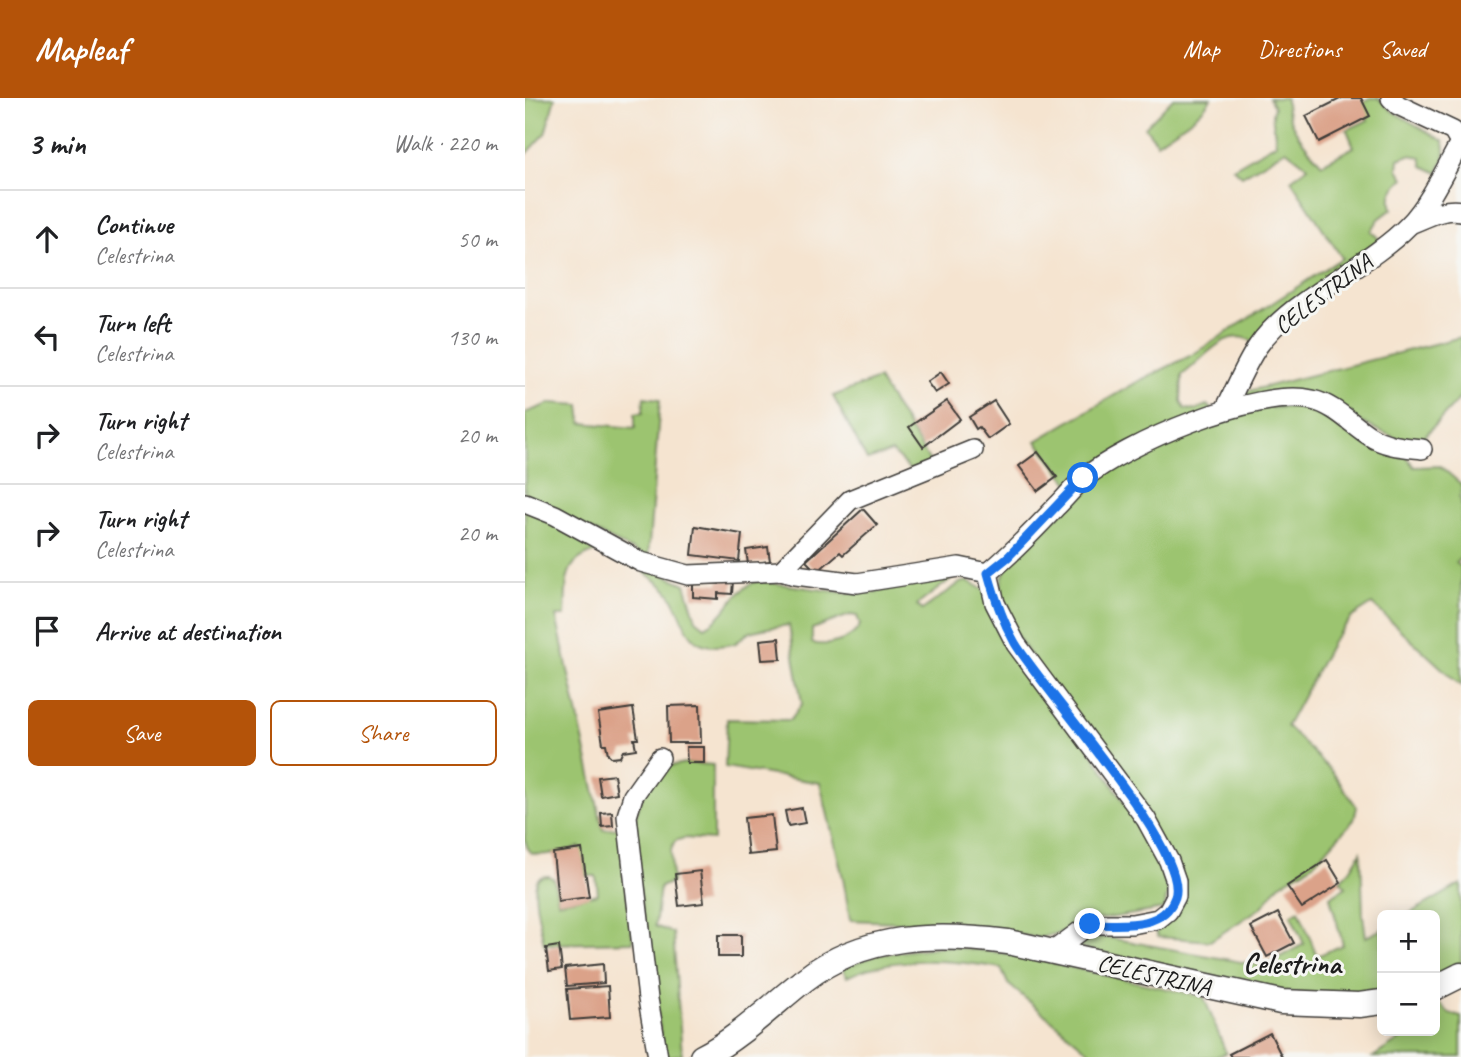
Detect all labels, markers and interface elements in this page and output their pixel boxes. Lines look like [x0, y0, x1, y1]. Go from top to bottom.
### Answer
text: Mapleaf [35, 28, 127, 70]
text: Map [1183, 34, 1220, 64]
text: Directions [1258, 34, 1341, 64]
text: Saved [1379, 34, 1426, 64]
text: 3 min [28, 125, 85, 163]
text: Walk · 220 m [393, 129, 497, 158]
text: Continue [95, 208, 173, 241]
icon: ahead [28, 220, 66, 258]
text: 50 m [458, 225, 497, 254]
text: Celestrina [95, 241, 173, 270]
street label: CELESTRINA [1268, 247, 1379, 341]
text: Turn left [95, 306, 170, 339]
icon: left [28, 318, 66, 356]
text: 130 m [448, 323, 497, 352]
text: Celestrina [95, 339, 173, 368]
text: Turn right [95, 404, 186, 437]
icon: right [28, 416, 66, 454]
text: 20 m [458, 421, 497, 450]
text: Celestrina [95, 437, 173, 466]
route start [1067, 462, 1098, 493]
text: Turn right [95, 502, 186, 535]
icon: right [28, 514, 66, 552]
text: 20 m [458, 519, 497, 548]
text: Celestrina [95, 535, 173, 564]
icon: arrive [28, 612, 66, 650]
text: Arrive at destination [95, 615, 281, 648]
button: Save [28, 700, 256, 766]
button: Share [270, 700, 497, 766]
route end [1074, 908, 1105, 939]
map controls [1377, 910, 1440, 1036]
button: + [1377, 910, 1440, 973]
district label: Celestrina [1243, 946, 1343, 981]
street label: CELESTRINA [1095, 947, 1214, 1003]
button: − [1377, 973, 1440, 1036]

